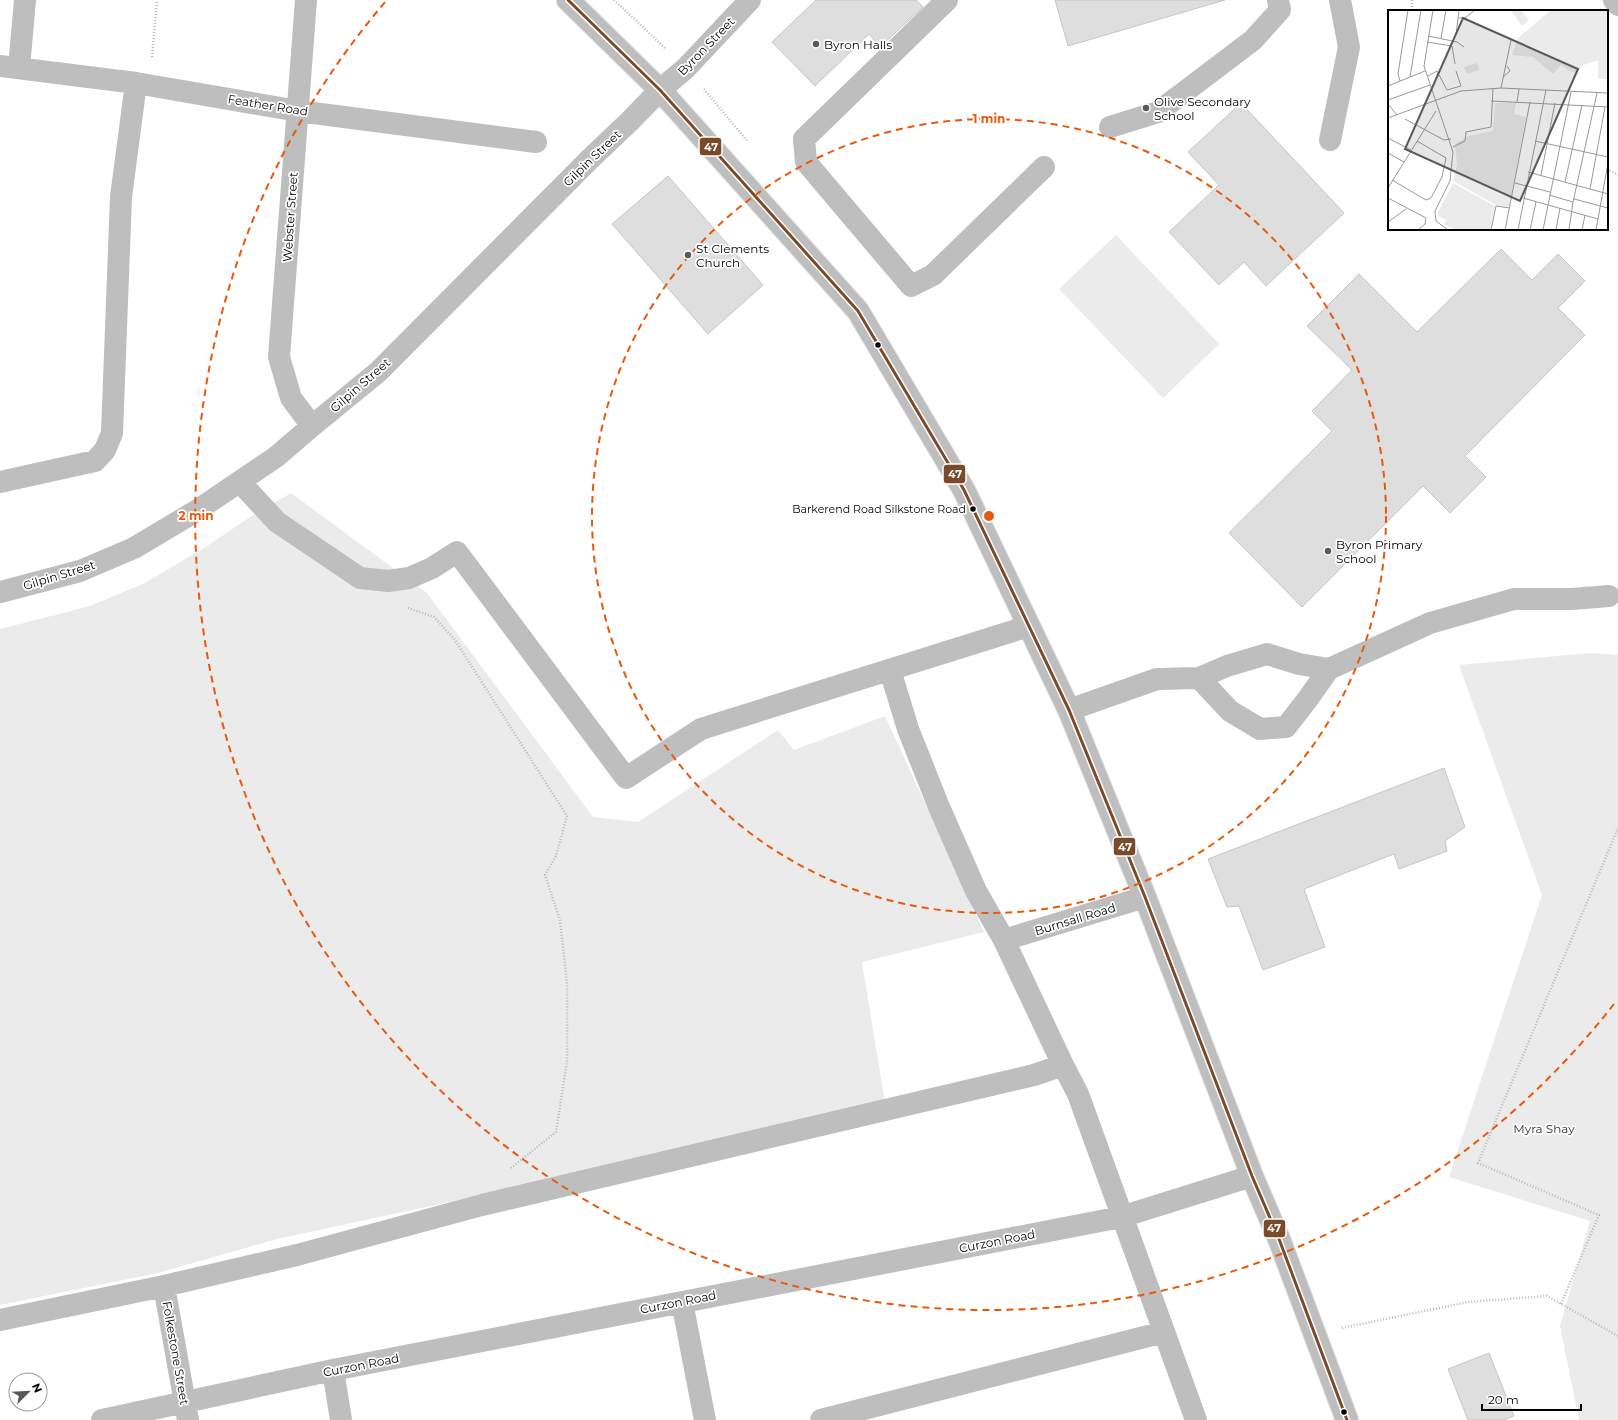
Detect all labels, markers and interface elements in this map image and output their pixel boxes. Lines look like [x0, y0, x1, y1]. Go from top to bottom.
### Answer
inset map [1388, 10, 1608, 230]
street label: Byron Street [674, 14, 738, 78]
place label: Byron Halls [824, 37, 892, 52]
marker: Byron Halls [811, 39, 821, 49]
street label: Feather Road [227, 91, 309, 119]
place label: Olive Secondary School [1154, 94, 1251, 123]
marker: Olive Secondary School [1141, 103, 1151, 113]
text: 1 min [973, 111, 1005, 126]
street label: Gilpin Street [560, 127, 624, 189]
line badge: 47 [699, 137, 722, 156]
text: 47 [704, 140, 718, 154]
street label: Webster Street [279, 171, 301, 262]
place label: St Clements Church [696, 241, 769, 270]
marker: St Clements Church [683, 250, 693, 260]
unlabelled marker [873, 340, 883, 350]
street label: Gilpin Street [327, 355, 393, 415]
line badge: 47 [943, 464, 966, 484]
text: 47 [948, 467, 962, 481]
place label: Barkerend Road Silkstone Road [792, 502, 966, 516]
marker: Barkerend Road Silkstone Road [968, 504, 978, 514]
text: 2 min [179, 508, 213, 523]
centre of rings [982, 509, 996, 523]
place label: Byron Primary School [1336, 537, 1423, 566]
marker: Byron Primary School [1323, 546, 1333, 556]
street label: Gilpin Street [21, 557, 97, 593]
line badge: 47 [1113, 837, 1136, 856]
text: 47 [1118, 840, 1132, 854]
street label: Burnsall Road [1033, 900, 1117, 938]
park label: Myra Shay [1513, 1121, 1575, 1136]
line badge: 47 [1263, 1219, 1286, 1238]
text: 47 [1267, 1221, 1281, 1235]
street label: Curzon Road [958, 1226, 1036, 1256]
street label: Curzon Road [639, 1287, 717, 1317]
street label: Folkestone Street [159, 1300, 193, 1406]
street label: Curzon Road [322, 1350, 400, 1380]
north arrow [8, 1372, 48, 1412]
text: N [29, 1381, 45, 1395]
scale bar [1482, 1386, 1581, 1412]
text: 20 m [1488, 1392, 1519, 1407]
unlabelled marker [1339, 1407, 1349, 1417]

